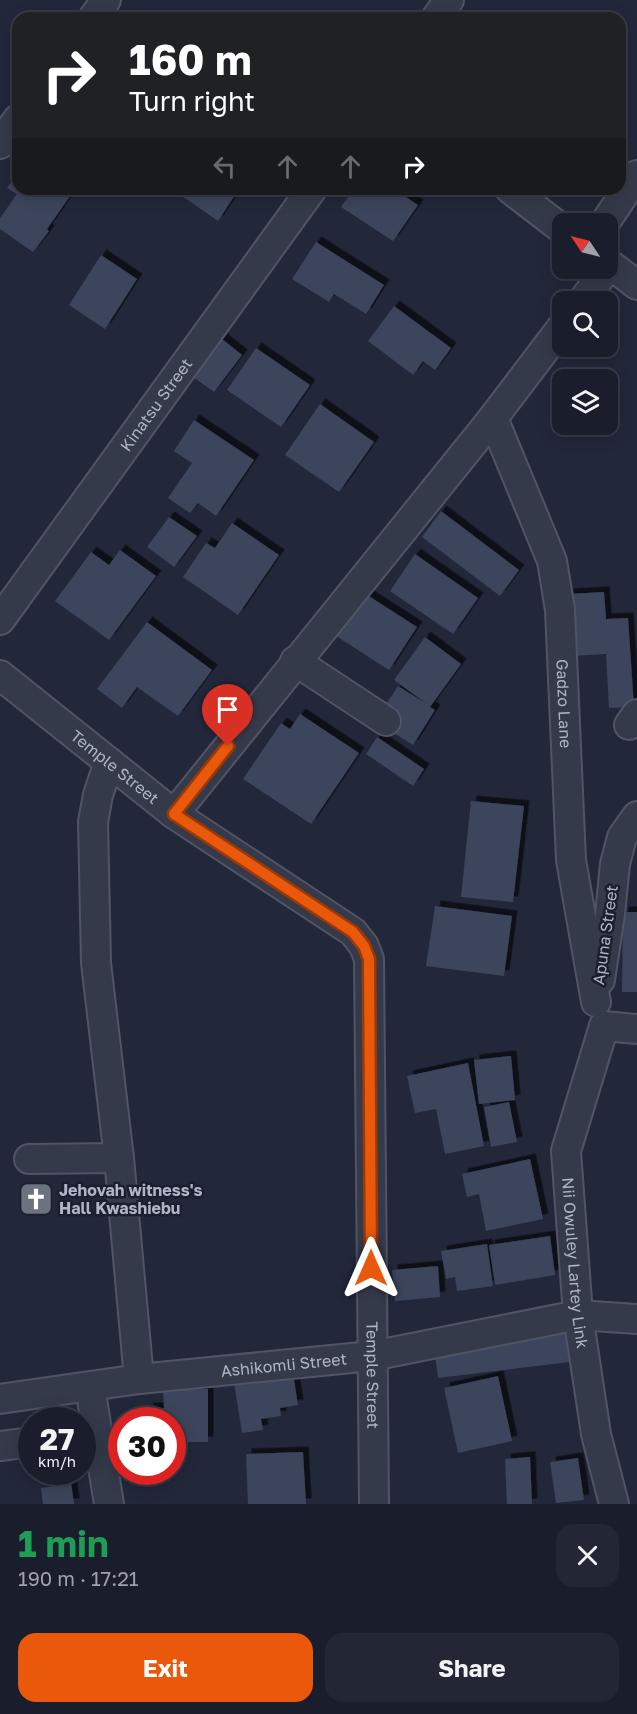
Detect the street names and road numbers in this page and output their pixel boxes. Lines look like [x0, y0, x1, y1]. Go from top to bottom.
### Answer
street label: Kinatsu Street [116, 354, 196, 455]
street label: Gadzo Lane [552, 658, 576, 749]
street label: Temple Street [67, 725, 163, 808]
street label: Apuna Street [588, 884, 622, 986]
street label: Nii Owuley Lartey Link [558, 1177, 593, 1350]
street label: Temple Street [362, 1321, 383, 1429]
street label: Ashikomli Street [220, 1349, 348, 1381]

